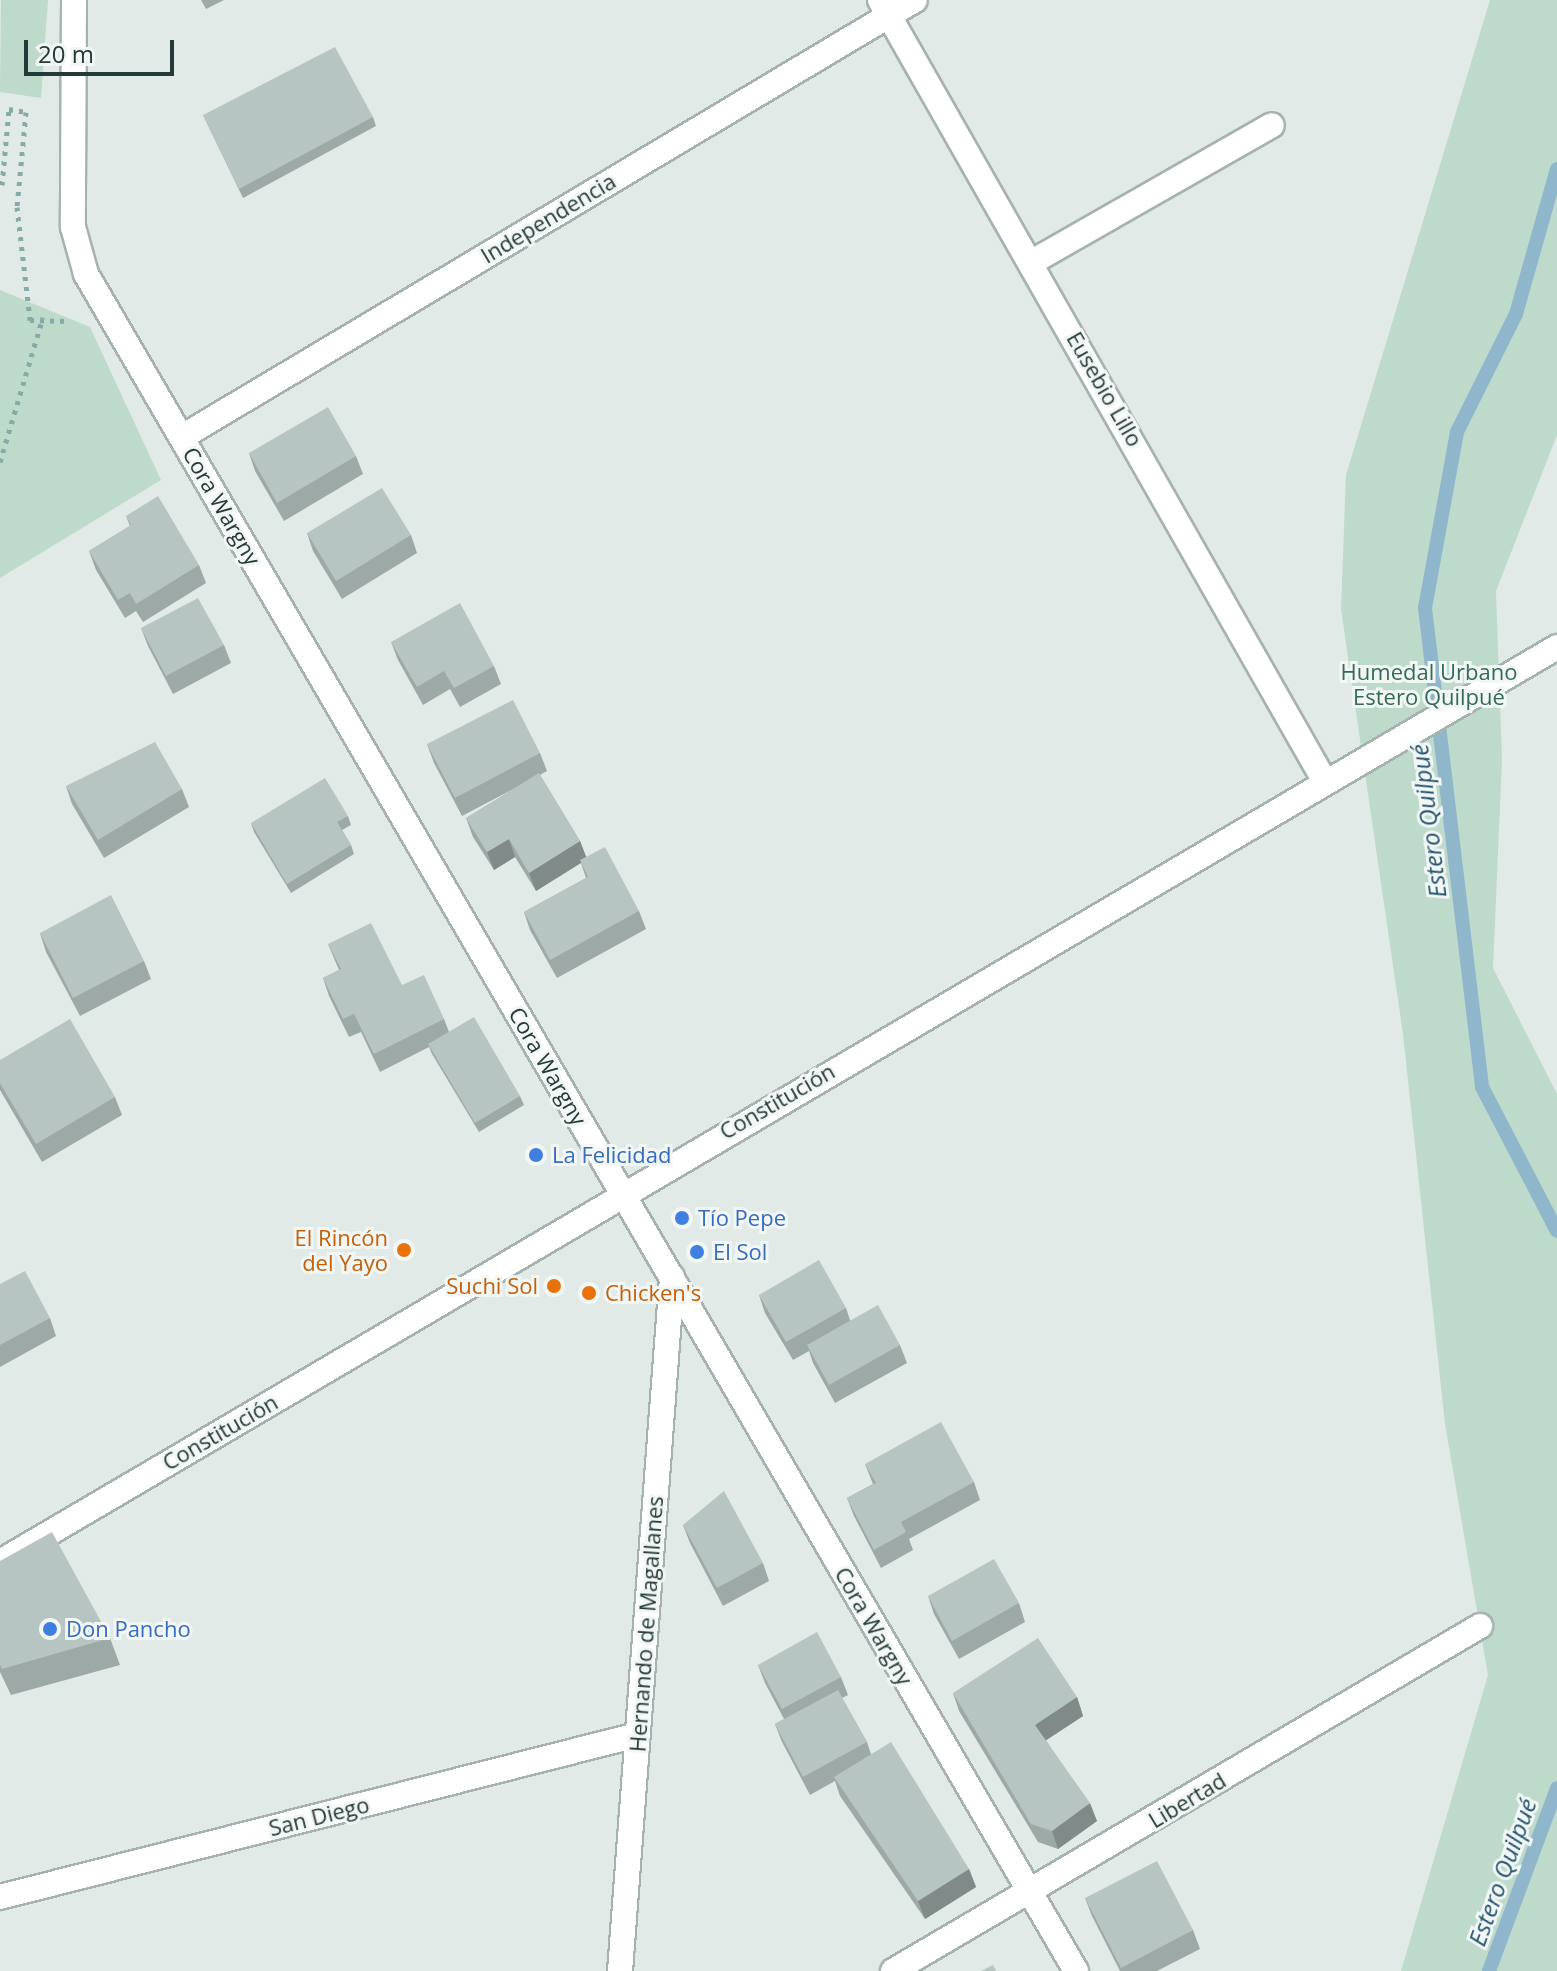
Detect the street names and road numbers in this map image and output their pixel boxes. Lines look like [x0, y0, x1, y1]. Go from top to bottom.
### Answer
street label: Independencia [476, 167, 620, 269]
street label: Eusebio Lillo [1062, 327, 1148, 451]
street label: Cora Wargny [178, 442, 266, 570]
street label: Cora Wargny [504, 1002, 592, 1130]
street label: Constitución [715, 1057, 839, 1145]
street label: Constitución [158, 1388, 282, 1476]
street label: Hernando de Magallanes [624, 1495, 668, 1753]
street label: Cora Wargny [830, 1562, 918, 1690]
street label: Libertad [1144, 1767, 1230, 1833]
street label: San Diego [266, 1791, 372, 1841]

